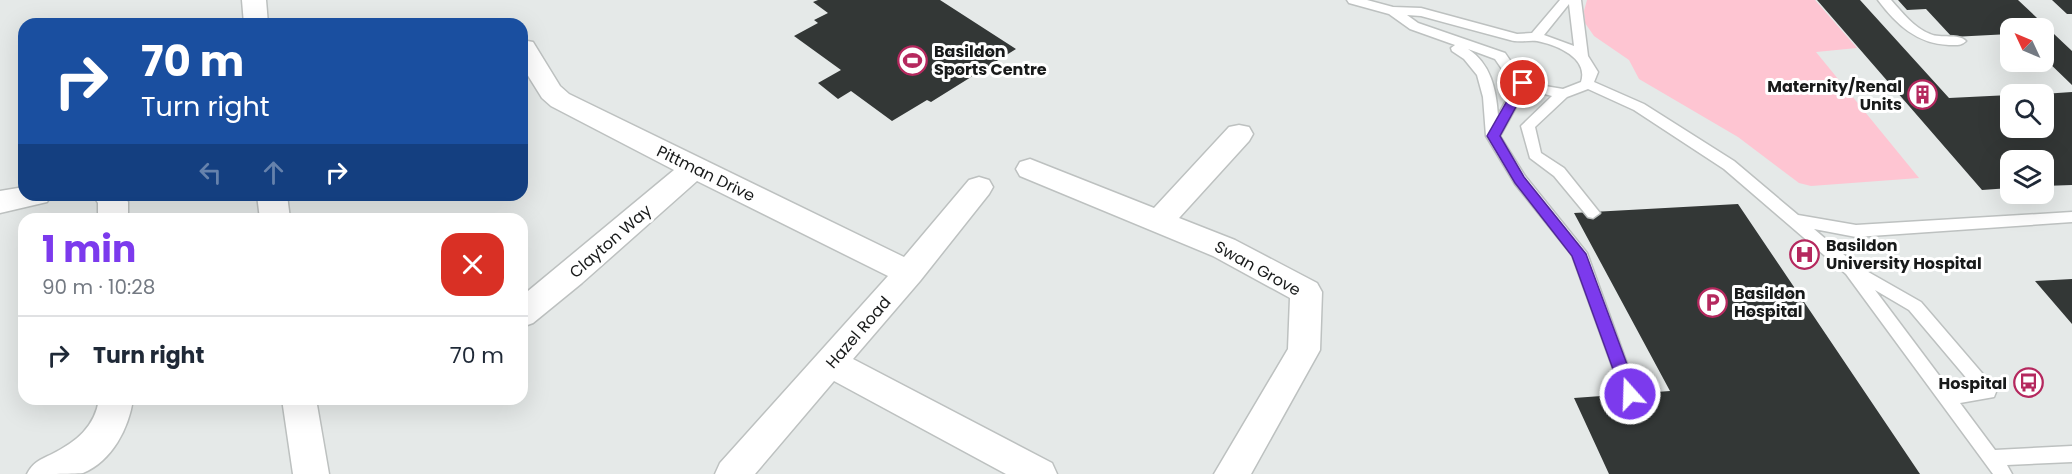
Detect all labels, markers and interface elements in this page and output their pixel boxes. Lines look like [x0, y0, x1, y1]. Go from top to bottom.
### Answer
north arrow [2000, 18, 2054, 72]
map controls [2000, 18, 2054, 204]
text: 70 m [141, 32, 244, 91]
place label: Basildon Sports Centre [934, 40, 1047, 81]
icon: right [42, 42, 120, 120]
sports icon: Basildon Sports Centre [897, 44, 929, 76]
pin [1497, 57, 1548, 108]
icon: arrive [1506, 66, 1539, 99]
place label: Maternity/Renal Units [1767, 75, 1902, 116]
building icon: Maternity/Renal Units [1907, 79, 1939, 111]
button: search [2000, 84, 2054, 138]
text: Turn right [141, 88, 270, 125]
street label: Pittman Drive [653, 140, 759, 207]
button: layers [2000, 150, 2054, 204]
icon: left [194, 156, 227, 189]
icon: ahead [257, 156, 290, 189]
icon: right [320, 156, 353, 189]
street label: Clayton Way [564, 199, 656, 284]
text: 1 min [42, 224, 136, 275]
button: close [441, 233, 504, 296]
place label: Basildon University Hospital [1826, 234, 1982, 275]
street label: Swan Grove [1210, 235, 1305, 302]
hospital icon: Basildon University Hospital [1789, 238, 1821, 270]
text: 90 m · 10:28 [42, 273, 155, 301]
place label: Basildon Hospital [1734, 282, 1806, 323]
parking icon: Basildon Hospital [1697, 286, 1729, 318]
street label: Hazel Road [821, 291, 896, 373]
icon: right [42, 339, 75, 372]
text: Turn right [93, 340, 204, 371]
text: 70 m [450, 340, 504, 371]
position arrow [1598, 362, 1662, 426]
bus stop icon: Hospital [2012, 367, 2044, 399]
place label: Hospital [1939, 372, 2007, 395]

